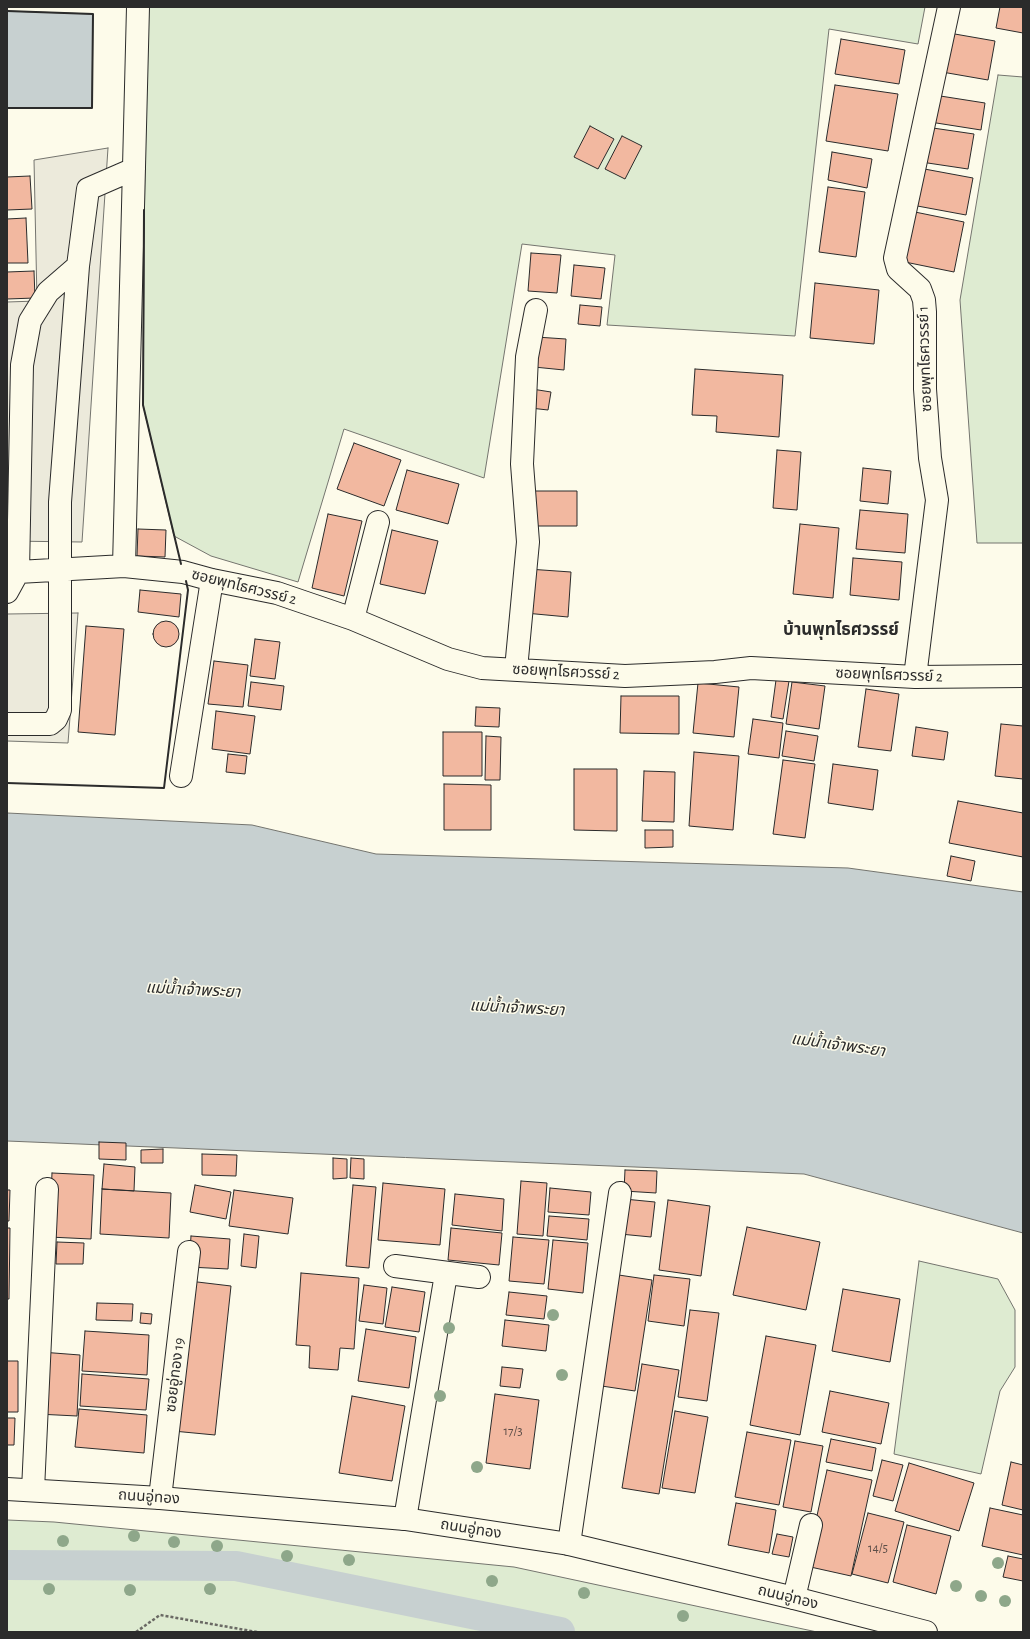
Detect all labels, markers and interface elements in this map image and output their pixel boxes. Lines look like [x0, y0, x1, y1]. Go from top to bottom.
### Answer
street label: ซอยพุทไธศวรรย์ 1 [914, 306, 936, 412]
street label: ซอยพุทไธศวรรย์ 2 [190, 565, 298, 609]
district label: บ้านพุทไธศวรรย์ [783, 620, 899, 640]
street label: ซอยพุทไธศวรรย์ 2 [512, 660, 620, 684]
street label: ซอยพุทไธศวรรย์ 2 [835, 664, 943, 686]
water label: แม่น้ำเจ้าพระยา [145, 978, 241, 1002]
water label: แม่น้ำเจ้าพระยา [469, 996, 565, 1020]
water label: แม่น้ำเจ้าพระยา [790, 1029, 886, 1061]
street label: ซอยอู่ทอง 19 [161, 1337, 189, 1413]
house number: 17/3 [504, 1423, 522, 1439]
street label: ถนนอู่ทอง [118, 1486, 180, 1508]
street label: ถนนอู่ทอง [439, 1515, 503, 1543]
house number: 14/5 [868, 1540, 888, 1556]
street label: ถนนอู่ทอง [756, 1581, 820, 1613]

